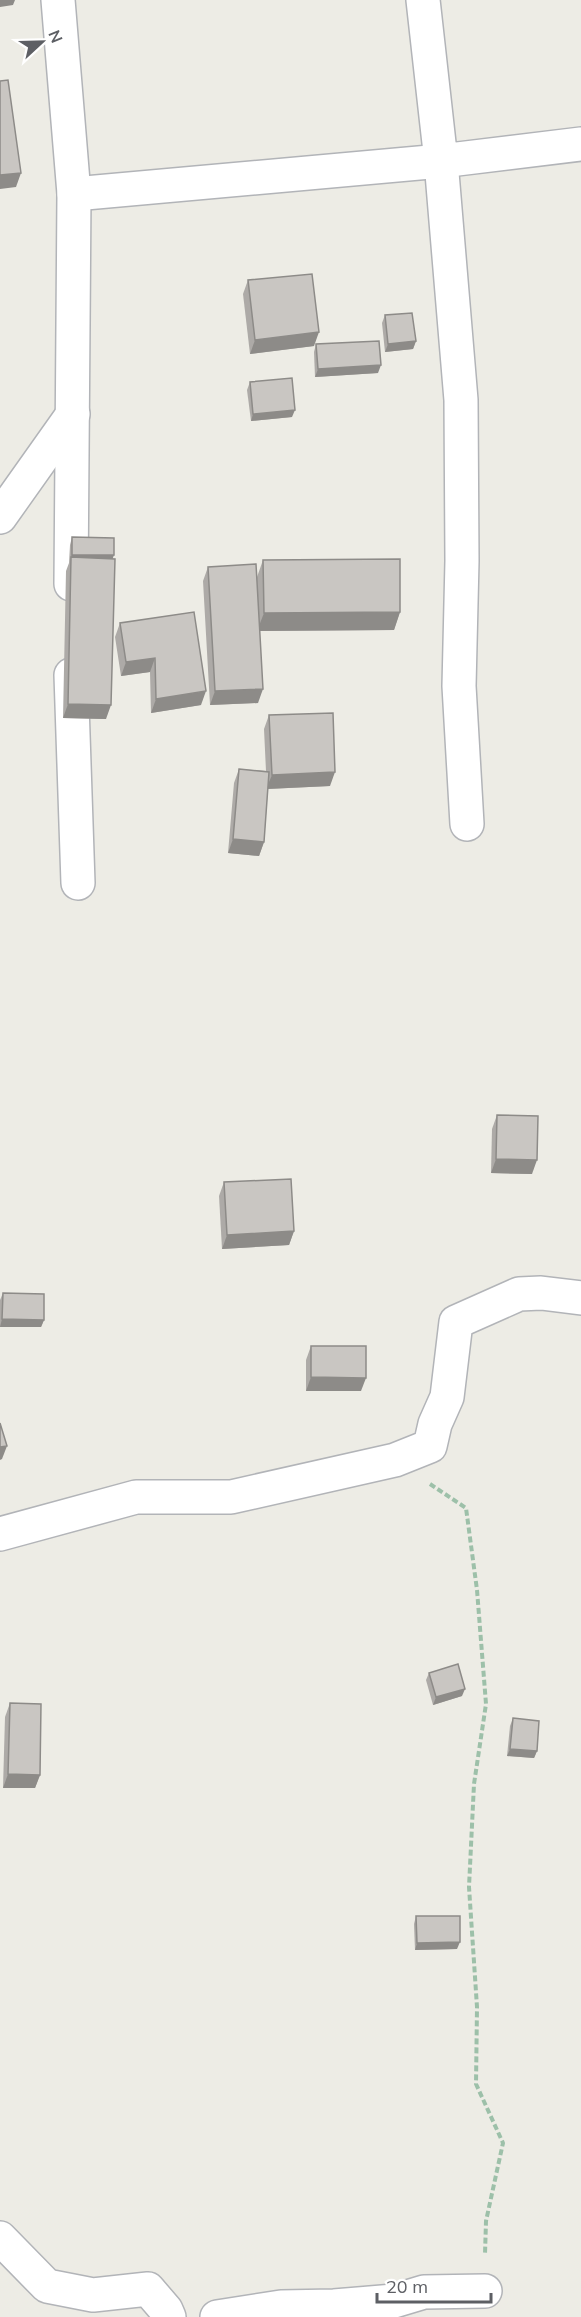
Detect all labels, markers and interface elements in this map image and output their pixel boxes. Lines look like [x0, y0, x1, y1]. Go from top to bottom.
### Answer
north arrow [12, 12, 72, 72]
text: N [44, 27, 67, 46]
scale bar [377, 2266, 491, 2304]
text: 20 m [386, 2275, 428, 2298]

